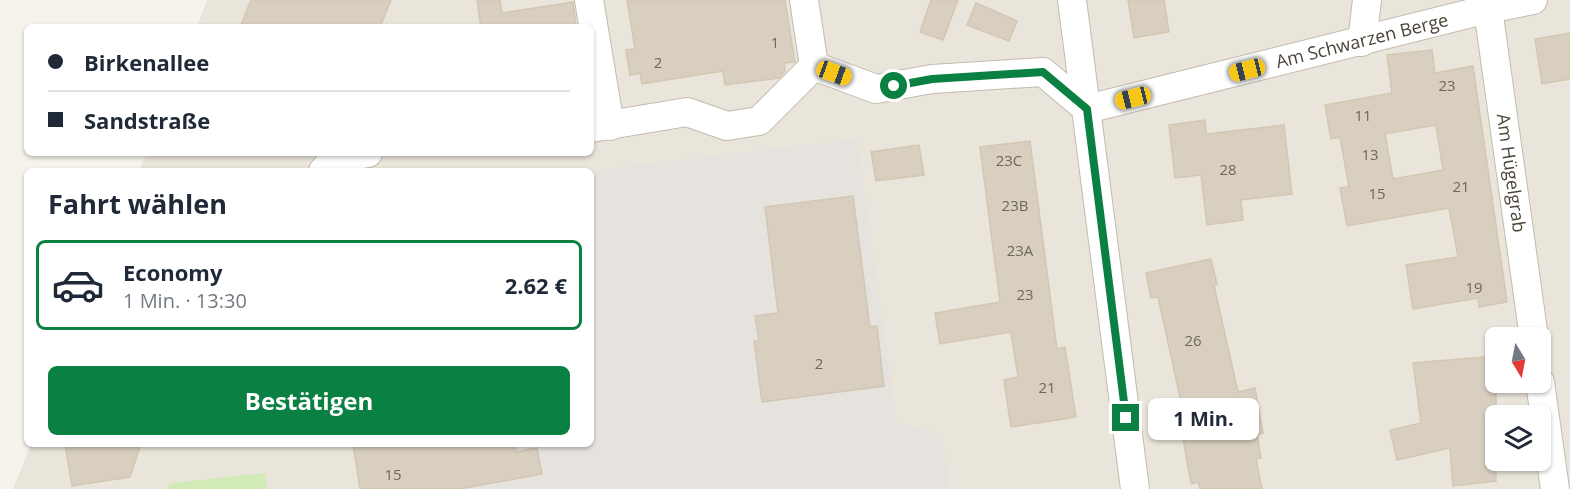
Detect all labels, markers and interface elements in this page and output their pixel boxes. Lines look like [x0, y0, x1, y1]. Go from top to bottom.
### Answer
street label: Am Schwarzen Berge [1273, 7, 1450, 73]
house number: 1 [771, 32, 779, 52]
text: Birkenallee [84, 47, 209, 77]
house number: 2 [654, 52, 662, 72]
car [1227, 57, 1267, 83]
car [814, 58, 854, 88]
route start [880, 72, 907, 99]
house number: 23 [1438, 75, 1456, 95]
car [1113, 85, 1153, 111]
text: Sandstraße [84, 105, 210, 135]
house number: 11 [1354, 105, 1372, 125]
street label: Am Hügelgrab [1492, 112, 1532, 234]
house number: 13 [1361, 144, 1379, 164]
house number: 23C [996, 150, 1022, 170]
house number: 28 [1219, 159, 1237, 179]
house number: 21 [1452, 176, 1470, 196]
house number: 15 [1368, 183, 1386, 203]
text: Fahrt wählen [48, 185, 227, 222]
house number: 23B [1002, 195, 1028, 215]
house number: 23A [1007, 240, 1034, 260]
text: Economy [123, 257, 222, 287]
icon: car [51, 258, 105, 312]
text: 2.62 € [505, 270, 567, 300]
house number: 19 [1465, 277, 1483, 297]
house number: 23 [1016, 284, 1034, 304]
text: 1 Min. · 13:30 [123, 287, 247, 314]
north arrow [1485, 327, 1551, 393]
map controls [1485, 327, 1551, 471]
house number: 26 [1184, 330, 1202, 350]
house number: 2 [815, 353, 823, 373]
button: Bestätigen [48, 366, 570, 435]
house number: 21 [1038, 377, 1056, 397]
callout: 1 Min. [1147, 397, 1258, 439]
route end [1112, 404, 1139, 431]
text: 1 Min. [1173, 405, 1234, 432]
button: layers [1485, 405, 1551, 471]
house number: 15 [384, 464, 402, 484]

